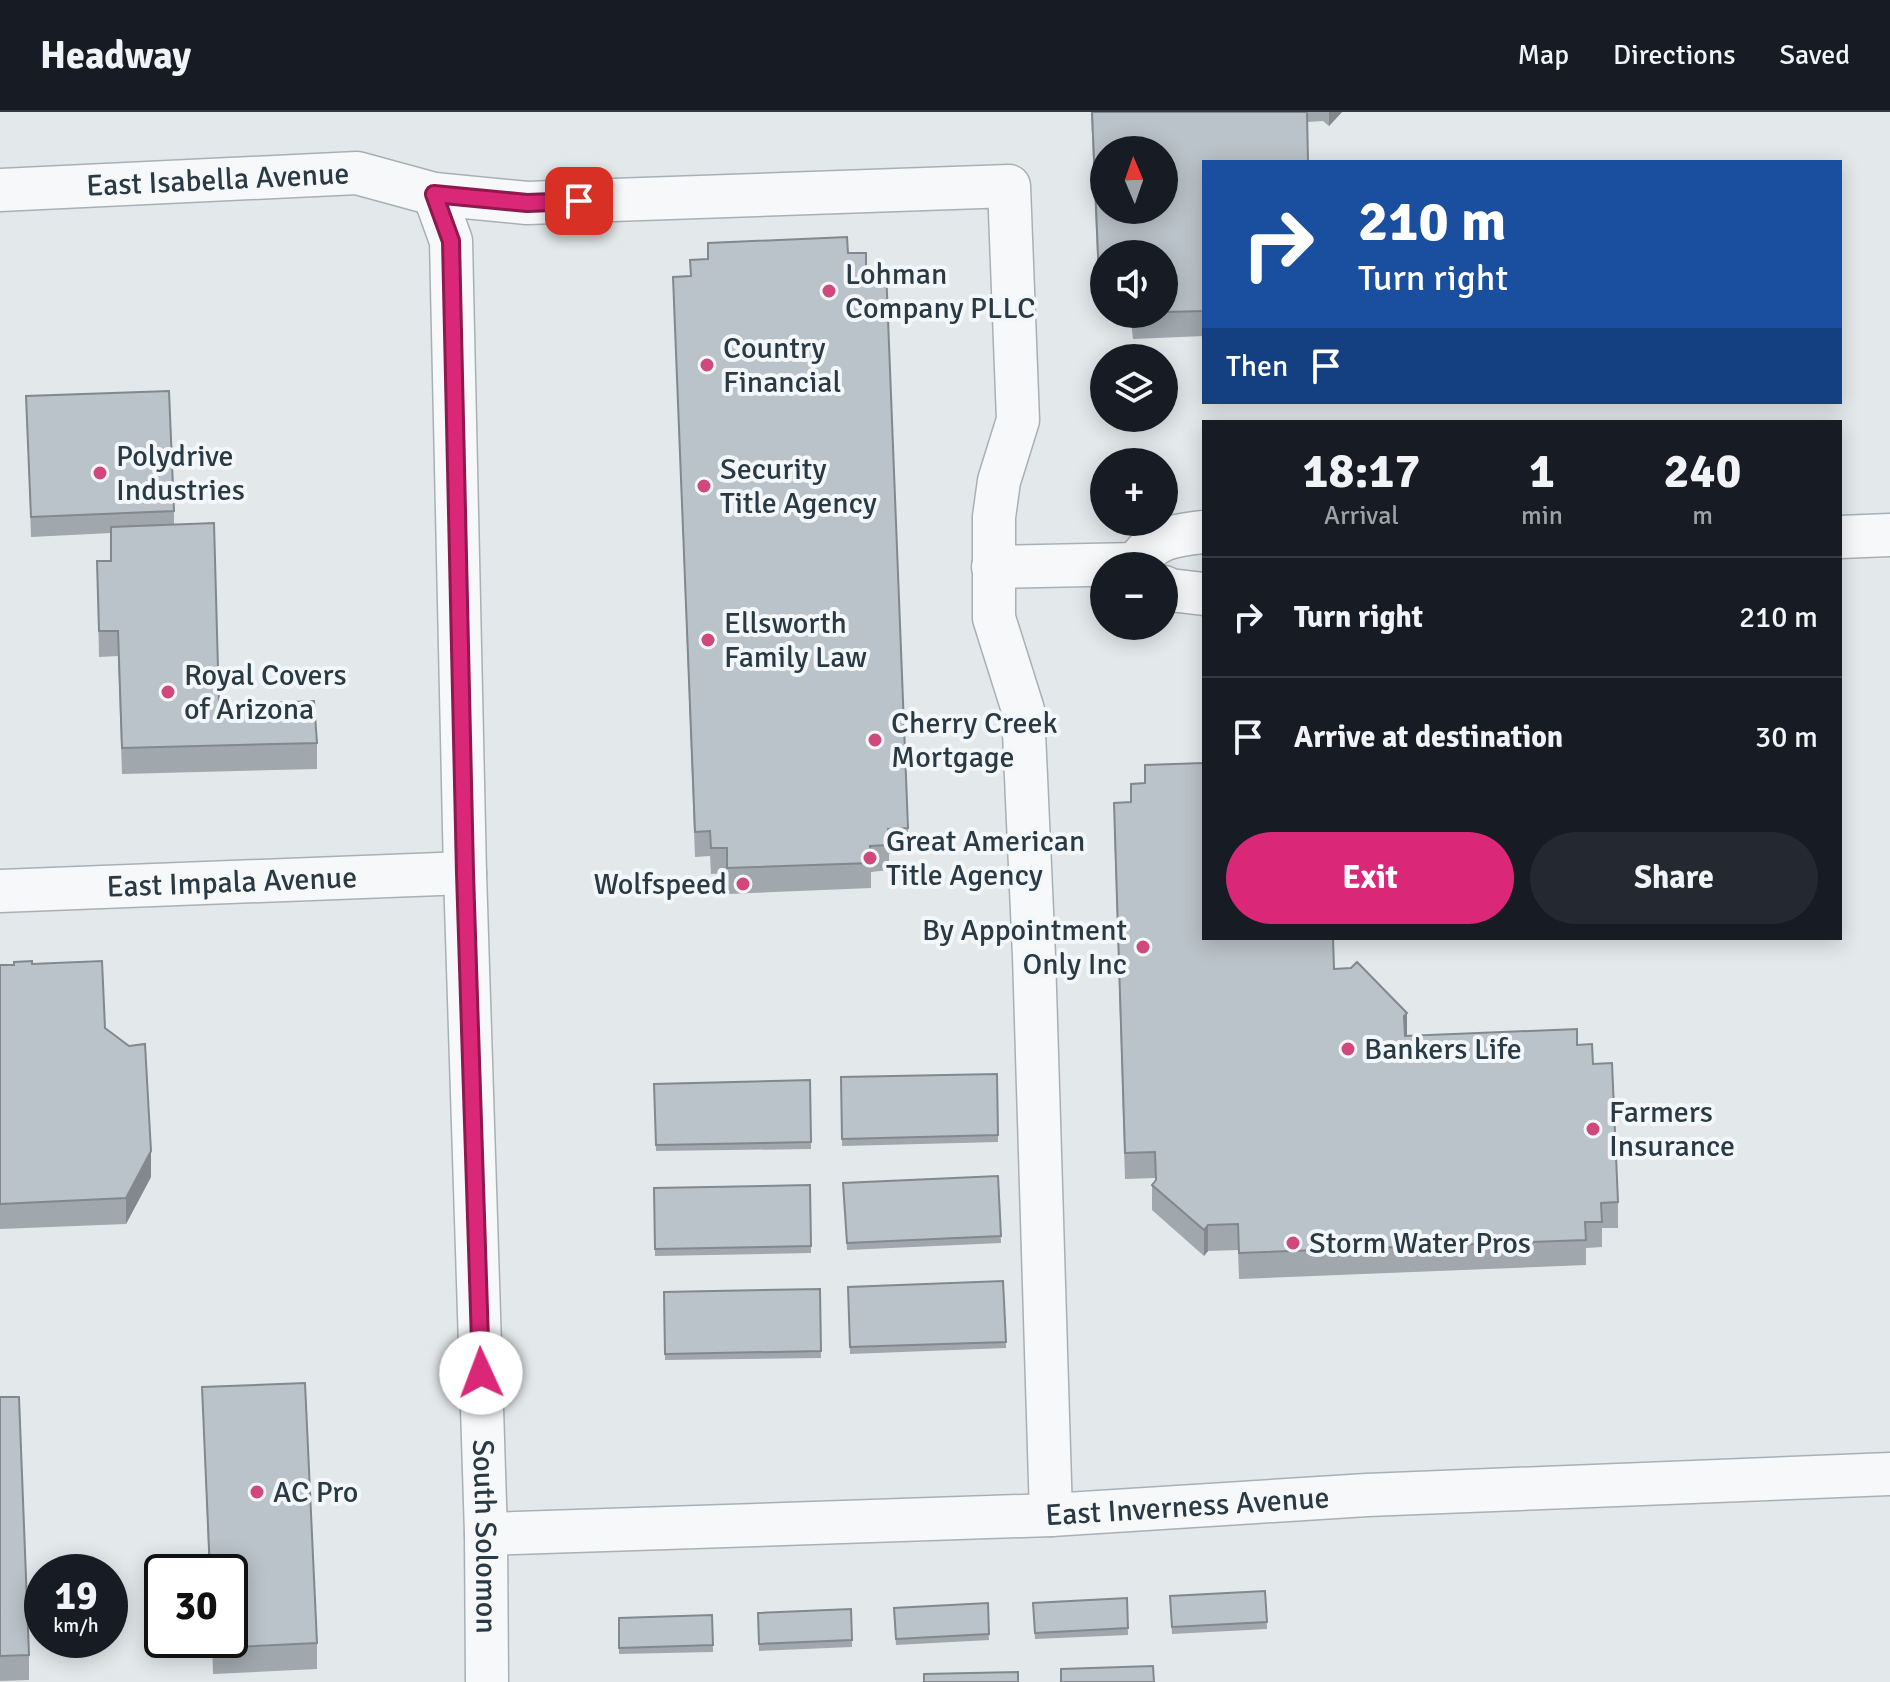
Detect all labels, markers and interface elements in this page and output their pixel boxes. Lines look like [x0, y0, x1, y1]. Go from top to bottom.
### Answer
text: Headway [40, 32, 191, 79]
text: Map [1517, 38, 1569, 72]
text: Directions [1613, 38, 1735, 72]
text: Saved [1779, 38, 1850, 72]
north arrow [1090, 136, 1178, 224]
map controls [1090, 136, 1178, 640]
street label: East Isabella Avenue [85, 155, 350, 204]
pin [545, 167, 613, 235]
icon: arrive [557, 179, 601, 223]
text: 210 m [1358, 187, 1506, 256]
icon: right [1226, 192, 1330, 296]
button: sound [1090, 240, 1178, 328]
place label: Lohman Company PLLC [845, 256, 1035, 327]
text: Turn right [1358, 256, 1508, 301]
marker: Lohman Company PLLC [820, 282, 838, 300]
place label: Country Financial [723, 330, 841, 401]
button: layers [1090, 344, 1178, 432]
icon: arrive [1304, 344, 1348, 388]
text: Then [1226, 348, 1288, 385]
marker: Country Financial [698, 356, 716, 374]
place label: Polydrive Industries [116, 438, 245, 509]
text: 18:17 [1303, 442, 1420, 501]
text: 1 [1529, 442, 1555, 501]
text: 240 [1664, 442, 1741, 501]
button: + [1090, 448, 1178, 536]
place label: Security Title Agency [720, 451, 877, 522]
marker: Polydrive Industries [91, 464, 109, 482]
marker: Security Title Agency [695, 477, 713, 495]
text: Arrival [1324, 500, 1399, 532]
text: min [1521, 500, 1563, 532]
text: m [1692, 500, 1713, 532]
button: − [1090, 552, 1178, 640]
icon: right [1226, 595, 1270, 639]
text: Turn right [1294, 599, 1423, 636]
text: 210 m [1739, 599, 1818, 636]
place label: Ellsworth Family Law [724, 605, 867, 676]
marker: Ellsworth Family Law [699, 631, 717, 649]
place label: Royal Covers of Arizona [184, 657, 347, 728]
marker: Royal Covers of Arizona [159, 683, 177, 701]
place label: Cherry Creek Mortgage [891, 705, 1058, 776]
icon: arrive [1226, 715, 1270, 759]
text: Arrive at destination [1294, 719, 1563, 756]
text: 30 m [1755, 719, 1818, 756]
marker: Cherry Creek Mortgage [866, 731, 884, 749]
place label: Great American Title Agency [886, 823, 1085, 894]
button: Exit [1226, 832, 1514, 924]
button: Share [1530, 832, 1818, 924]
marker: Great American Title Agency [861, 849, 879, 867]
street label: East Impala Avenue [106, 859, 358, 905]
place label: Wolfspeed [593, 866, 727, 903]
marker: Wolfspeed [734, 875, 752, 893]
place label: By Appointment Only Inc [922, 912, 1127, 983]
marker: By Appointment Only Inc [1134, 938, 1152, 956]
place label: Bankers Life [1364, 1031, 1522, 1068]
marker: Bankers Life [1339, 1040, 1357, 1058]
place label: Farmers Insurance [1609, 1094, 1735, 1165]
marker: Farmers Insurance [1584, 1120, 1602, 1138]
place label: Storm Water Pros [1309, 1225, 1531, 1262]
marker: Storm Water Pros [1284, 1234, 1302, 1252]
position arrow [439, 1331, 523, 1415]
street label: South Solomon [465, 1439, 505, 1634]
place label: AC Pro [273, 1474, 358, 1511]
street label: East Inverness Avenue [1044, 1479, 1331, 1534]
marker: AC Pro [248, 1483, 266, 1501]
speed limit sign: 30 [144, 1554, 248, 1658]
text: 19 [54, 1571, 98, 1621]
text: km/h [53, 1613, 99, 1638]

